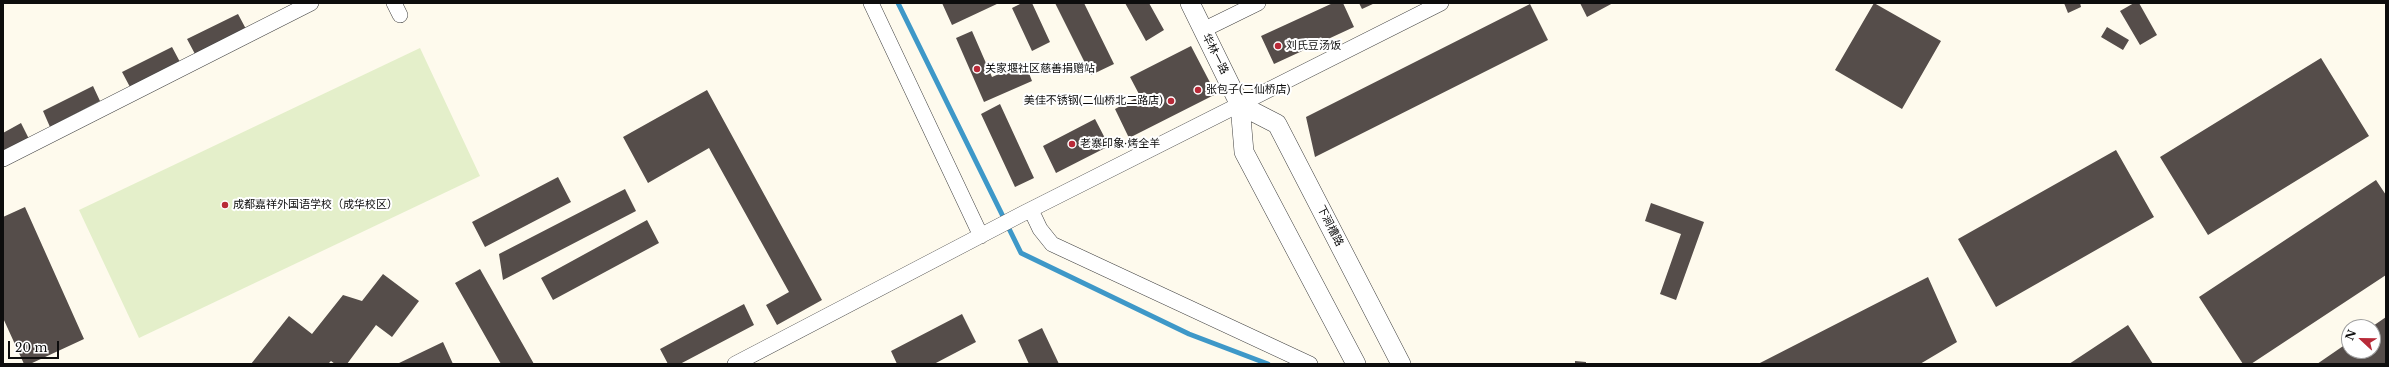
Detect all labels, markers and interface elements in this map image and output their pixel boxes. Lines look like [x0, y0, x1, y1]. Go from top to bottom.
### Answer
street label: 华林一路 [1199, 31, 1231, 77]
place label: 刘氏豆汤饭 [1286, 39, 1341, 53]
marker: 刘氏豆汤饭 [1273, 41, 1283, 51]
place label: 关家堰社区慈善捐赠站 [985, 62, 1095, 76]
marker: 关家堰社区慈善捐赠站 [972, 64, 982, 74]
place label: 张包子(二仙桥店) [1206, 83, 1290, 97]
marker: 张包子(二仙桥店) [1193, 85, 1203, 95]
place label: 美佳不锈钢(二仙桥北二路店) [1024, 94, 1163, 108]
marker: 美佳不锈钢(二仙桥北二路店) [1166, 96, 1176, 106]
place label: 老寨印象·烤全羊 [1080, 137, 1160, 151]
marker: 老寨印象·烤全羊 [1067, 139, 1077, 149]
place label: 成都嘉祥外国语学校（成华校区） [233, 198, 398, 212]
marker: 成都嘉祥外国语学校（成华校区） [220, 200, 230, 210]
street label: 下涧槽路 [1314, 203, 1346, 249]
north arrow [2341, 319, 2381, 359]
text: N [2342, 327, 2359, 342]
scale bar [10, 333, 61, 359]
text: 20 m [15, 340, 47, 355]

